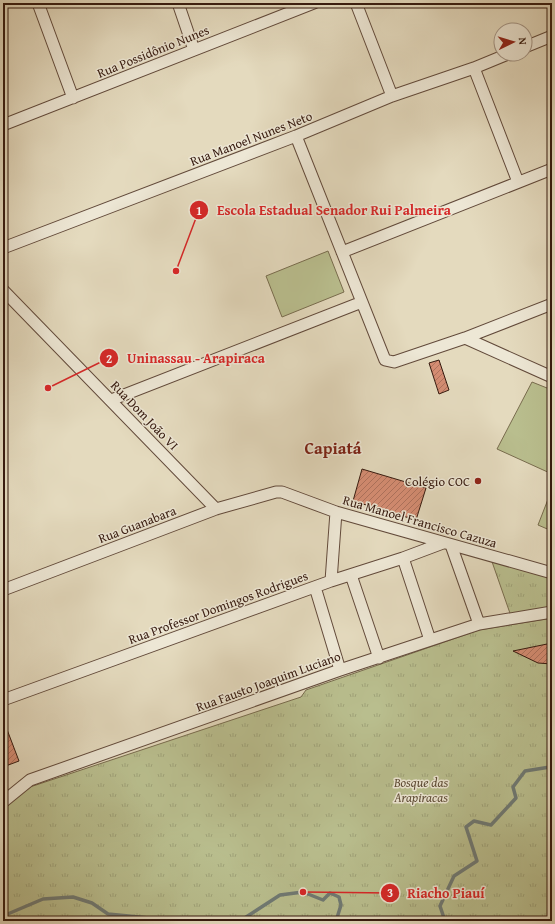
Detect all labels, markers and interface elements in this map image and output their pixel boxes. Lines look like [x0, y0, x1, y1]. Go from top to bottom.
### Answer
street label: Rua Possidônio Nunes [94, 20, 212, 83]
north arrow [493, 22, 533, 62]
text: N [515, 37, 531, 46]
street label: Rua Manoel Nunes Neto [187, 106, 315, 171]
callout: Escola Estadual Senador Rui Palmeira [189, 197, 459, 223]
text: Escola Estadual Senador Rui Palmeira [217, 200, 452, 220]
text: 1 [196, 202, 202, 219]
callout: Uninassau - Arapiraca [99, 345, 273, 371]
text: Uninassau - Arapiraca [127, 348, 266, 368]
text: 2 [106, 350, 112, 367]
street label: Rua Dom João VI [106, 376, 183, 454]
district label: Capiatá [304, 435, 362, 460]
place label: Colégio COC [405, 472, 470, 491]
marker: Colégio COC [473, 476, 483, 486]
street label: Rua Manoel Francisco Cazuza [341, 490, 500, 553]
street label: Rua Guanabara [95, 501, 180, 548]
street label: Rua Professor Domingos Rodrigues [126, 566, 311, 649]
street label: Rua Fausto Joaquim Luciano [193, 646, 343, 716]
park label: Bosque das Arapiracas [393, 773, 448, 807]
callout: Riacho Piauí [380, 880, 493, 906]
text: Riacho Piauí [407, 883, 485, 903]
text: 3 [387, 884, 393, 901]

